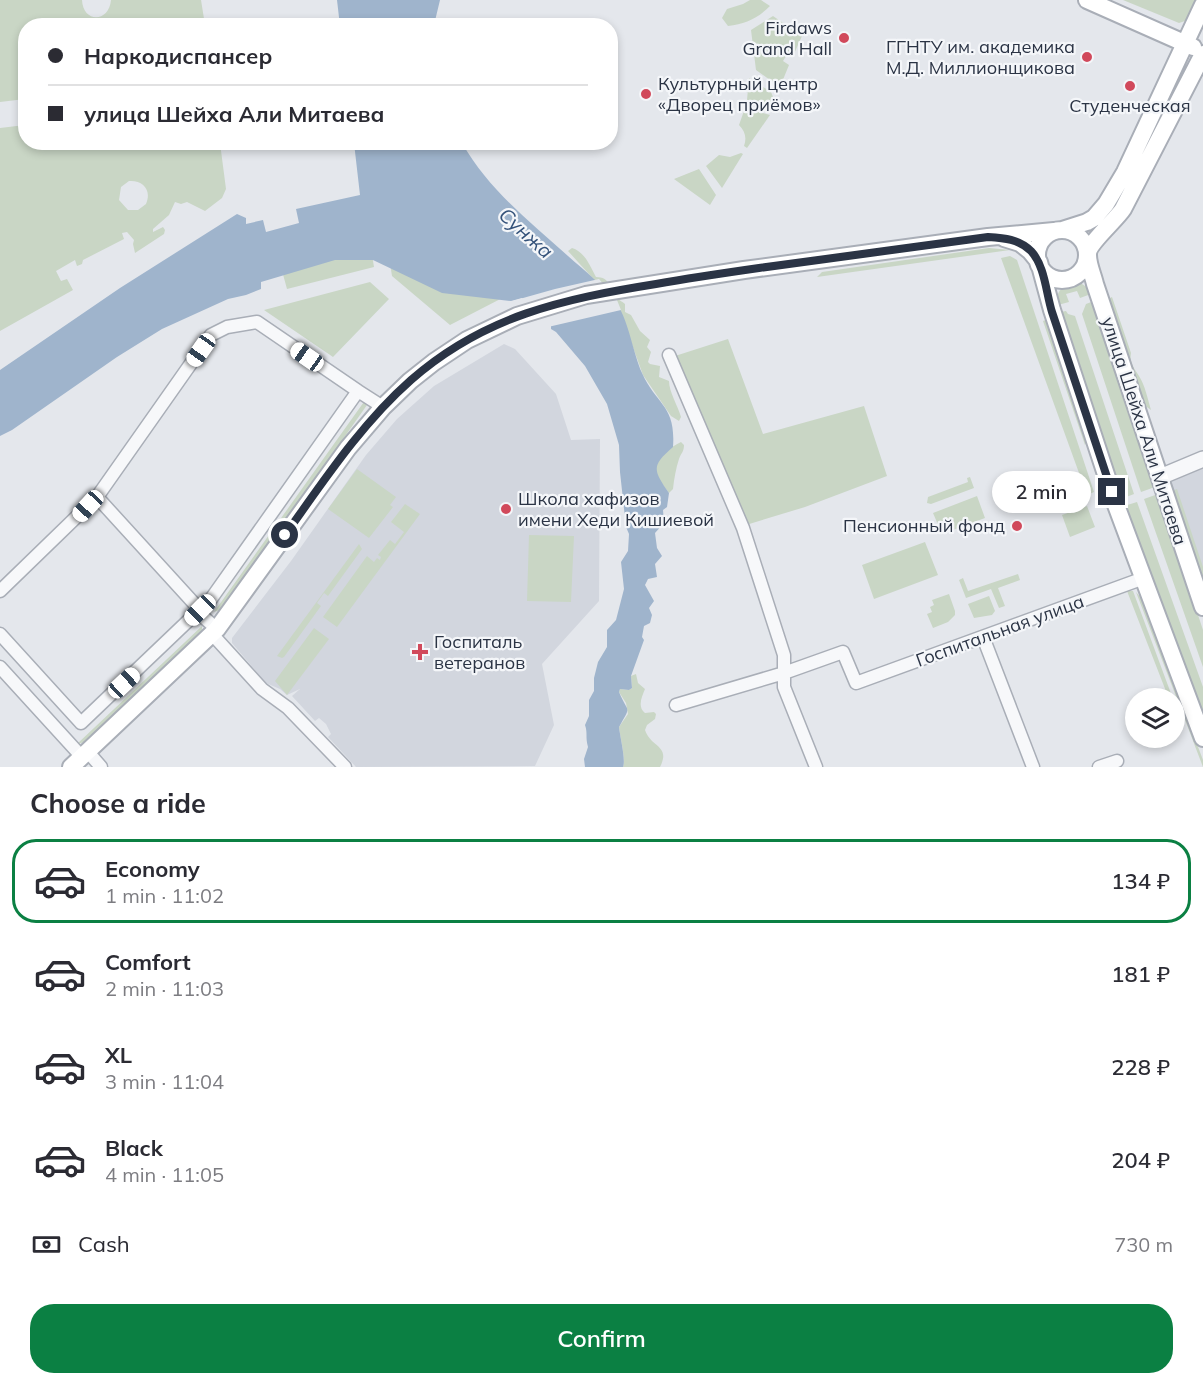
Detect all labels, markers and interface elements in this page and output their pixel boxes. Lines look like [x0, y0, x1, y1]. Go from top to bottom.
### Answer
place label: Firdaws Grand Hall [742, 16, 832, 60]
marker: Firdaws Grand Hall [837, 31, 851, 45]
place label: ГГНТУ им. академика М.Д. Миллионщикова [886, 35, 1075, 79]
text: Наркодиспансер [84, 42, 272, 70]
marker: ГГНТУ им. академика М.Д. Миллионщикова [1080, 50, 1094, 64]
place label: Культурный центр «Дворец приёмов» [658, 72, 821, 116]
marker: Студенческая [1123, 79, 1137, 93]
marker: Культурный центр «Дворец приёмов» [639, 87, 653, 101]
place label: Студенческая [1069, 94, 1191, 117]
text: улица Шейха Али Митаева [84, 100, 385, 128]
water label: Сунжа [494, 202, 559, 263]
street label: улица Шейха Али Митаева [1097, 314, 1192, 548]
car [183, 330, 219, 370]
car [287, 339, 327, 375]
callout: 2 min [992, 471, 1091, 513]
route end [1098, 478, 1125, 505]
text: 2 min [1016, 479, 1067, 504]
car [69, 487, 107, 525]
place label: Школа хафизов имени Хеди Кишиевой [518, 487, 714, 531]
marker: Школа хафизов имени Хеди Кишиевой [499, 502, 513, 516]
place label: Пенсионный фонд [843, 514, 1005, 537]
marker: Пенсионный фонд [1010, 519, 1024, 533]
route start [271, 521, 298, 548]
street label: Госпитальная улица [913, 589, 1087, 672]
car [181, 591, 219, 629]
place label: Госпиталь ветеранов [434, 630, 525, 674]
marker: Госпиталь ветеранов [411, 643, 429, 661]
car [105, 664, 143, 702]
map controls [1125, 688, 1185, 748]
button: layers [1125, 688, 1185, 748]
text: Choose a ride [30, 786, 206, 820]
icon: car [33, 854, 87, 908]
text: Economy [105, 855, 200, 883]
text: 134 ₽ [1111, 867, 1170, 895]
text: 1 min · 11:02 [105, 883, 224, 908]
icon: car [33, 947, 87, 1001]
text: Comfort [105, 948, 191, 976]
text: 181 ₽ [1111, 960, 1170, 988]
text: 2 min · 11:03 [105, 976, 224, 1001]
icon: car [33, 1040, 87, 1094]
text: XL [105, 1041, 132, 1069]
text: 228 ₽ [1111, 1053, 1170, 1081]
text: 3 min · 11:04 [105, 1069, 224, 1094]
icon: car [33, 1133, 87, 1187]
text: Black [105, 1134, 163, 1162]
text: 204 ₽ [1111, 1146, 1170, 1174]
text: 4 min · 11:05 [105, 1162, 224, 1187]
icon: cash [30, 1228, 63, 1261]
text: Cash [78, 1230, 130, 1258]
text: 730 m [1114, 1232, 1173, 1257]
button: Confirm [30, 1304, 1173, 1373]

